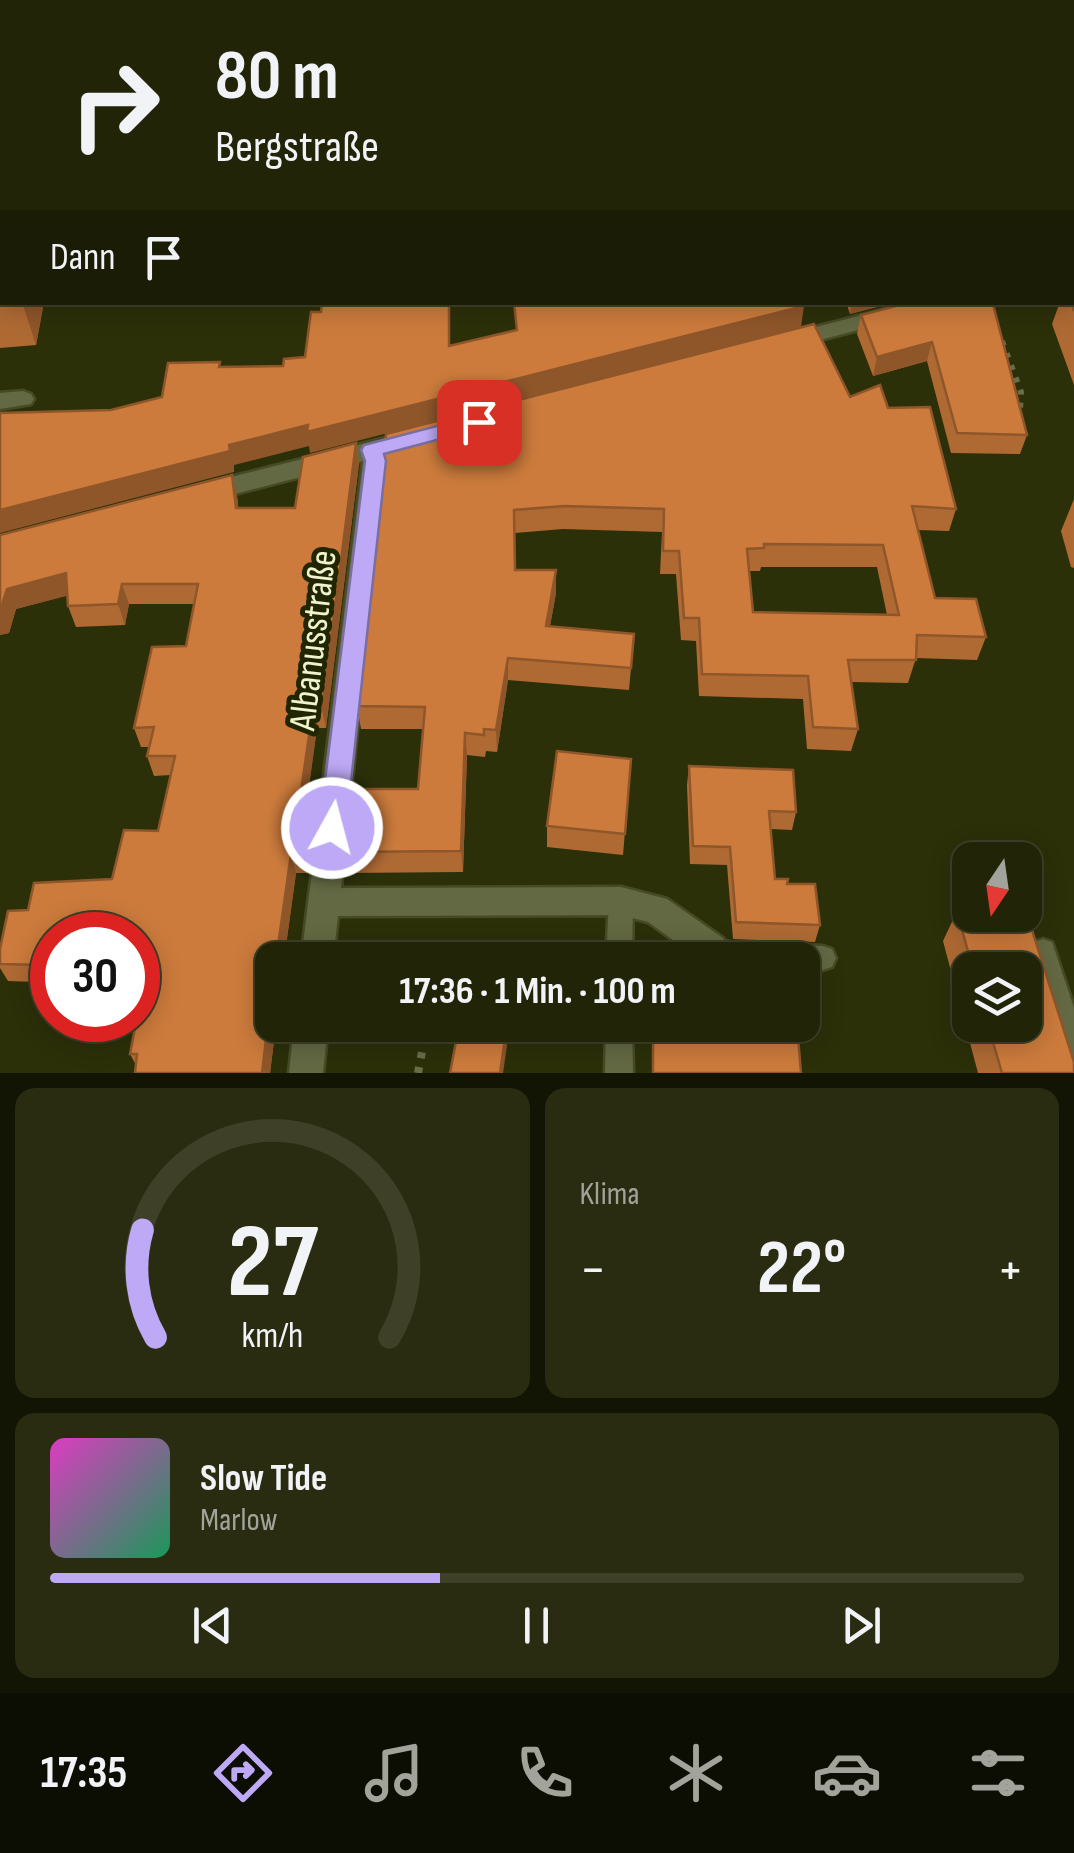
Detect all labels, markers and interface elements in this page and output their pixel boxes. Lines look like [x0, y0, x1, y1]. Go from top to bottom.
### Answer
text: 80 m [215, 35, 339, 119]
icon: right [50, 40, 180, 170]
text: Bergstraße [215, 120, 379, 175]
icon: arrive [136, 230, 191, 285]
text: Dann [50, 235, 116, 280]
pin [437, 380, 522, 465]
icon: arrive [452, 395, 507, 450]
street label: Albanusstraße [280, 548, 347, 734]
position arrow [280, 776, 384, 880]
north arrow [952, 842, 1042, 932]
map controls [952, 842, 1042, 1042]
speed limit sign: 30 [30, 912, 160, 1042]
button: layers [952, 952, 1042, 1042]
text: 17:36 · 1 Min. · 100 m [399, 969, 676, 1014]
text: Klima [580, 1175, 640, 1214]
text: 27 [227, 1201, 318, 1326]
text: 22° [757, 1224, 846, 1315]
text: − [580, 1237, 606, 1304]
text: + [997, 1237, 1024, 1304]
text: km/h [241, 1315, 303, 1358]
text: Slow Tide [200, 1456, 327, 1501]
text: Marlow [200, 1501, 278, 1540]
icon: previous [185, 1598, 240, 1653]
icon: pause [509, 1598, 564, 1653]
icon: next [834, 1598, 889, 1653]
icon: directions [208, 1738, 278, 1808]
icon: music [359, 1738, 429, 1808]
icon: phone [510, 1738, 580, 1808]
icon: climate [661, 1738, 731, 1808]
icon: car [812, 1738, 882, 1808]
icon: filters [963, 1738, 1033, 1808]
text: 17:35 [41, 1746, 127, 1801]

